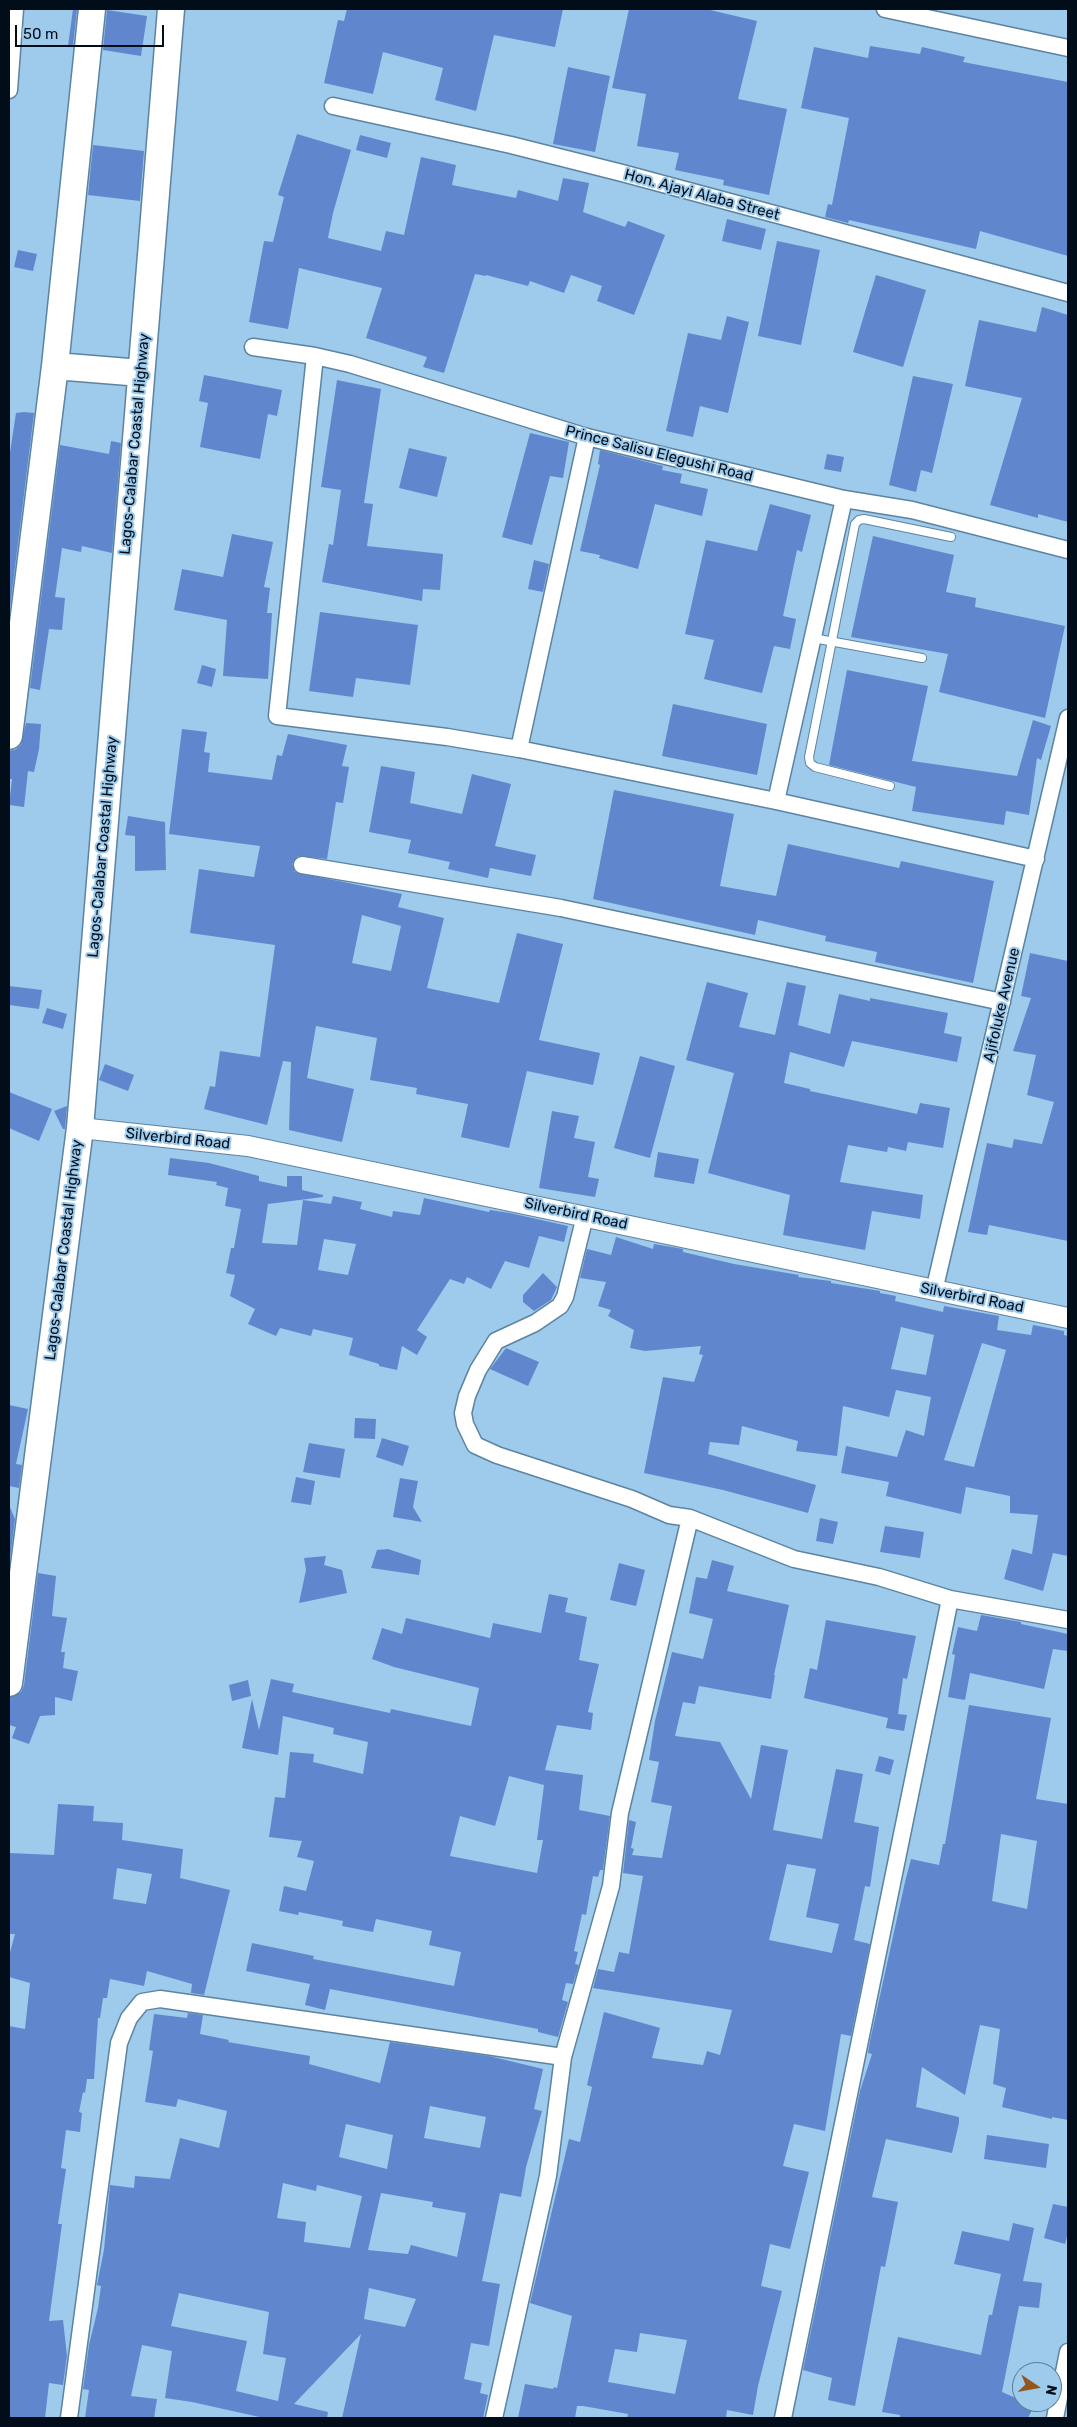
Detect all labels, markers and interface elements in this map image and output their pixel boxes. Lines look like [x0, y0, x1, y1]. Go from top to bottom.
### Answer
scale bar [18, 15, 166, 47]
text: 50 m [23, 25, 58, 43]
street label: Hon. Ajayi Alaba Street [622, 166, 782, 224]
street label: Lagos-Calabar Coastal Highway [116, 332, 154, 556]
street label: Prince Salisu Elegushi Road [563, 422, 755, 486]
street label: Lagos-Calabar Coastal Highway [84, 735, 122, 959]
street label: Ajifoluke Avenue [980, 946, 1024, 1064]
street label: Silverbird Road [125, 1125, 231, 1153]
street label: Lagos-Calabar Coastal Highway [42, 1139, 86, 1361]
street label: Silverbird Road [523, 1194, 629, 1234]
street label: Silverbird Road [919, 1279, 1025, 1317]
north arrow [1012, 2362, 1062, 2412]
text: N [1042, 2383, 1061, 2397]

